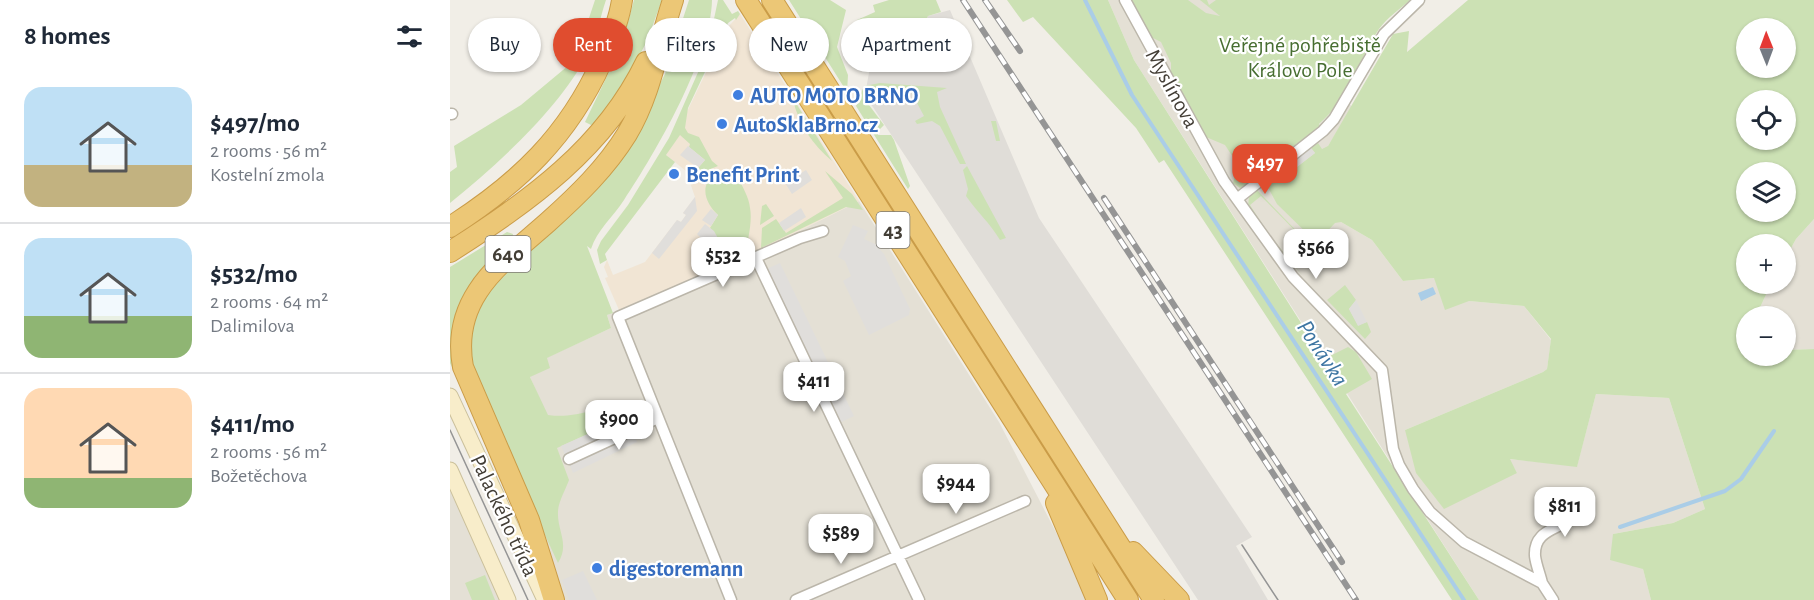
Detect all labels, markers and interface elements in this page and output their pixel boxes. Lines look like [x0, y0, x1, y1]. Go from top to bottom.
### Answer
chip: Buy [468, 18, 541, 72]
chip: Rent [553, 18, 633, 72]
chip: Filters [645, 18, 737, 72]
chip: New [749, 18, 829, 72]
chip: Apartment [841, 18, 972, 72]
north arrow [1736, 18, 1796, 78]
map controls [1736, 18, 1796, 366]
icon: filters [393, 20, 426, 53]
text: 8 homes [24, 23, 111, 49]
park label: Veřejné pohřebiště Královo Pole [1219, 34, 1381, 81]
street label: Myslínova [1142, 45, 1203, 132]
place label: AUTO MOTO BRNO [750, 85, 918, 107]
marker: AUTO MOTO BRNO [731, 88, 745, 102]
button: locate [1736, 90, 1796, 150]
text: $497/mo [210, 110, 300, 136]
icon: home [72, 111, 144, 183]
place label: AutoSklaBrno.cz [734, 114, 878, 136]
marker: AutoSklaBrno.cz [715, 117, 729, 131]
text: 2 rooms · 56 m² [210, 141, 327, 161]
pin: $497 [1229, 144, 1301, 195]
text: $497 [1246, 153, 1284, 173]
button: layers [1736, 162, 1796, 222]
place label: Benefit Print [686, 164, 800, 186]
text: Kostelní zmola [210, 165, 325, 185]
marker: Benefit Print [667, 167, 681, 181]
road number: 43 [876, 212, 910, 248]
pin: $566 [1280, 229, 1352, 280]
button: + [1736, 234, 1796, 294]
road number: 640 [486, 236, 530, 272]
pin: $532 [687, 237, 759, 288]
text: $566 [1298, 238, 1334, 258]
text: $532 [705, 246, 741, 266]
text: $532/mo [210, 261, 298, 287]
icon: home [72, 262, 144, 334]
text: 2 rooms · 64 m² [210, 292, 328, 312]
button: − [1736, 306, 1796, 366]
text: Dalimilova [210, 316, 295, 336]
water label: Ponávka [1292, 316, 1352, 391]
pin: $411 [778, 362, 850, 413]
text: $411 [797, 371, 831, 391]
pin: $900 [583, 400, 655, 451]
text: $900 [599, 409, 639, 429]
text: $411/mo [210, 411, 295, 437]
icon: home [72, 412, 144, 484]
text: 2 rooms · 56 m² [210, 442, 327, 462]
street label: Palackého třída [466, 451, 542, 580]
pin: $944 [920, 464, 992, 515]
text: Božetěchova [210, 466, 308, 486]
text: $944 [937, 473, 975, 493]
pin: $811 [1529, 487, 1601, 538]
text: $811 [1548, 496, 1582, 516]
pin: $589 [805, 514, 877, 565]
text: $589 [822, 523, 860, 543]
place label: digestoremann [609, 558, 743, 580]
marker: digestoremann [590, 561, 604, 575]

